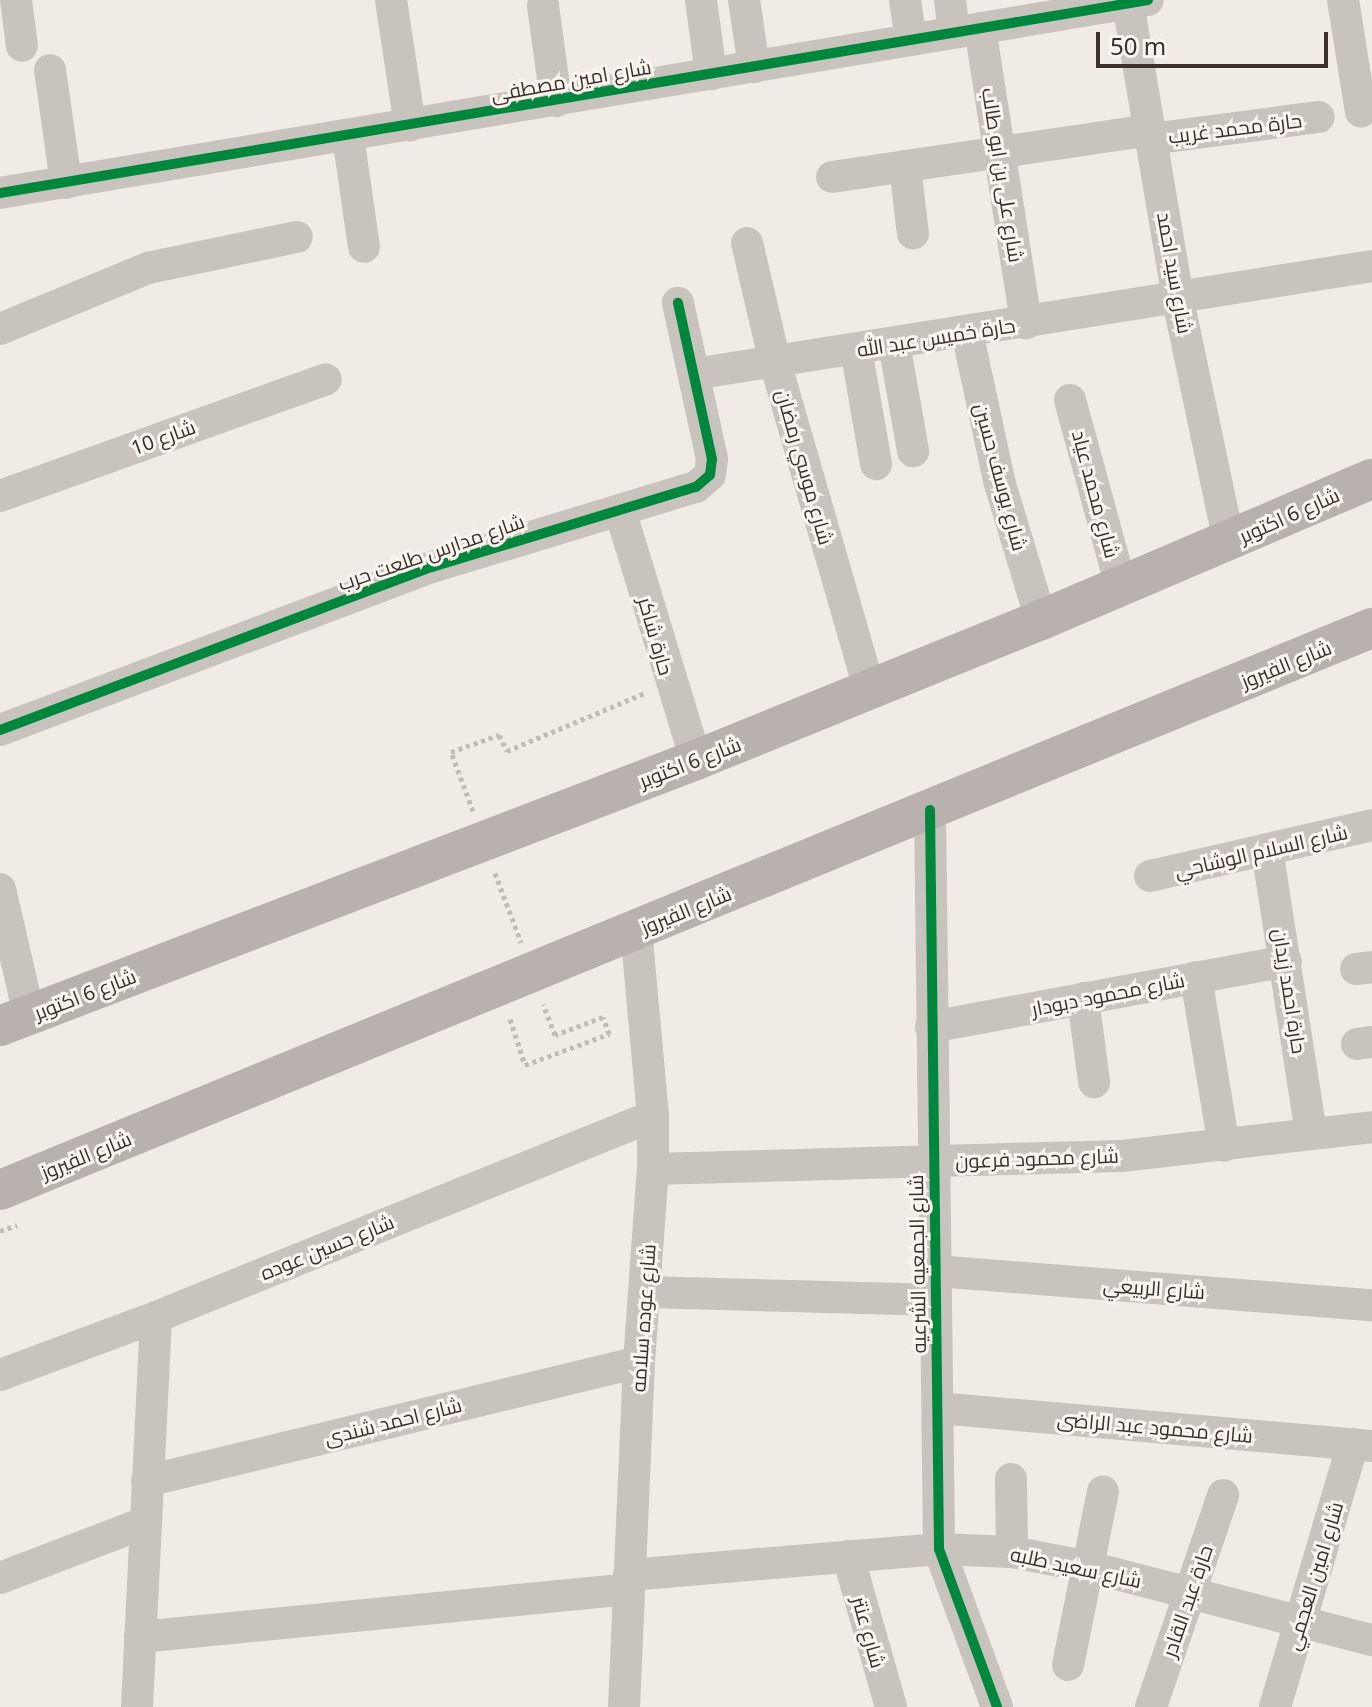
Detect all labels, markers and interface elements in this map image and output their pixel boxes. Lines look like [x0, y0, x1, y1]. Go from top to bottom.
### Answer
scale bar [1100, 16, 1332, 66]
text: 50 m [1110, 29, 1166, 62]
street label: شارع امين مصطفى [489, 54, 653, 106]
street label: شارع على بن ابو طالب [977, 86, 1029, 264]
street label: حارة محمد غريب [1167, 108, 1303, 148]
street label: شارع سيد احمد [1153, 210, 1197, 336]
street label: حارة خميس عبد الله [855, 313, 1017, 361]
street label: شارع موسي رمضان [771, 387, 839, 547]
street label: شارع يوسف حسين [970, 401, 1032, 553]
street label: شارع 10 [128, 414, 198, 460]
street label: شارع محمد عياد [1067, 427, 1125, 561]
street label: شارع 6 اكتوبر [1235, 482, 1343, 548]
street label: شارع مدارس طلعت حرب [335, 509, 527, 595]
street label: حارة شاكر [633, 594, 679, 678]
street label: شارع الفيروز [1237, 635, 1335, 693]
street label: شارع 6 اكتوبر [636, 732, 744, 792]
street label: شارع السلام الوشاحي [1172, 819, 1350, 883]
street label: شارع الفيروز [637, 881, 735, 939]
street label: حارة احمد زيدان [1268, 927, 1312, 1055]
street label: شارع 6 اكتوبر [31, 964, 139, 1024]
street label: شارع محمود دبودار [1029, 967, 1187, 1021]
street label: شارع الفيروز [37, 1126, 135, 1184]
street label: شارع محمود فرعون [955, 1143, 1119, 1173]
street label: شارع الجمعيه الشرعيه [903, 1174, 931, 1354]
street label: شارع حسين عوده [257, 1209, 397, 1285]
street label: شارع عوده سلامه [626, 1243, 660, 1393]
street label: شارع الربيعي [1102, 1272, 1206, 1304]
street label: شارع احمد شندى [322, 1392, 464, 1450]
street label: شارع محمود عبد الراضى [1056, 1406, 1254, 1448]
street label: شارع امين العجمي [1280, 1499, 1348, 1653]
street label: شارع سعيد طلبه [1008, 1541, 1144, 1593]
street label: حارة عبد القادر [1157, 1542, 1217, 1660]
street label: شارع عنتر [847, 1593, 891, 1671]

